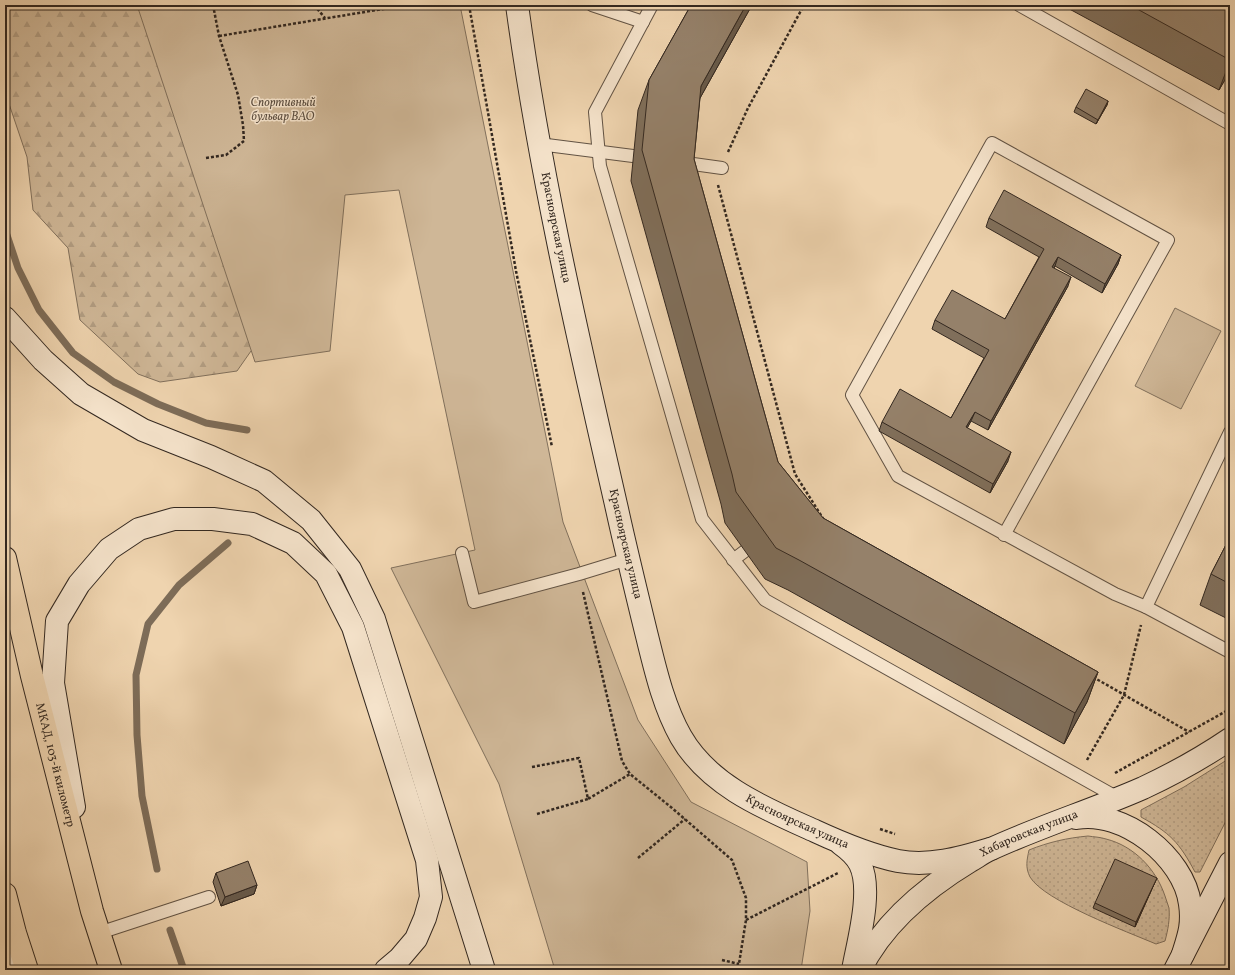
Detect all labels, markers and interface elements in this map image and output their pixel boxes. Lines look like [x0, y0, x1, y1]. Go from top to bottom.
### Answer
park label: Спортивный бульвар ВАО [250, 95, 316, 125]
street label: Красноярская улица [537, 171, 574, 285]
street label: Красноярская улица [605, 487, 646, 601]
street label: МКАД, 103-й километр [31, 701, 78, 829]
street label: Красноярская улица [742, 791, 851, 853]
street label: Хабаровская улица [977, 807, 1080, 861]

